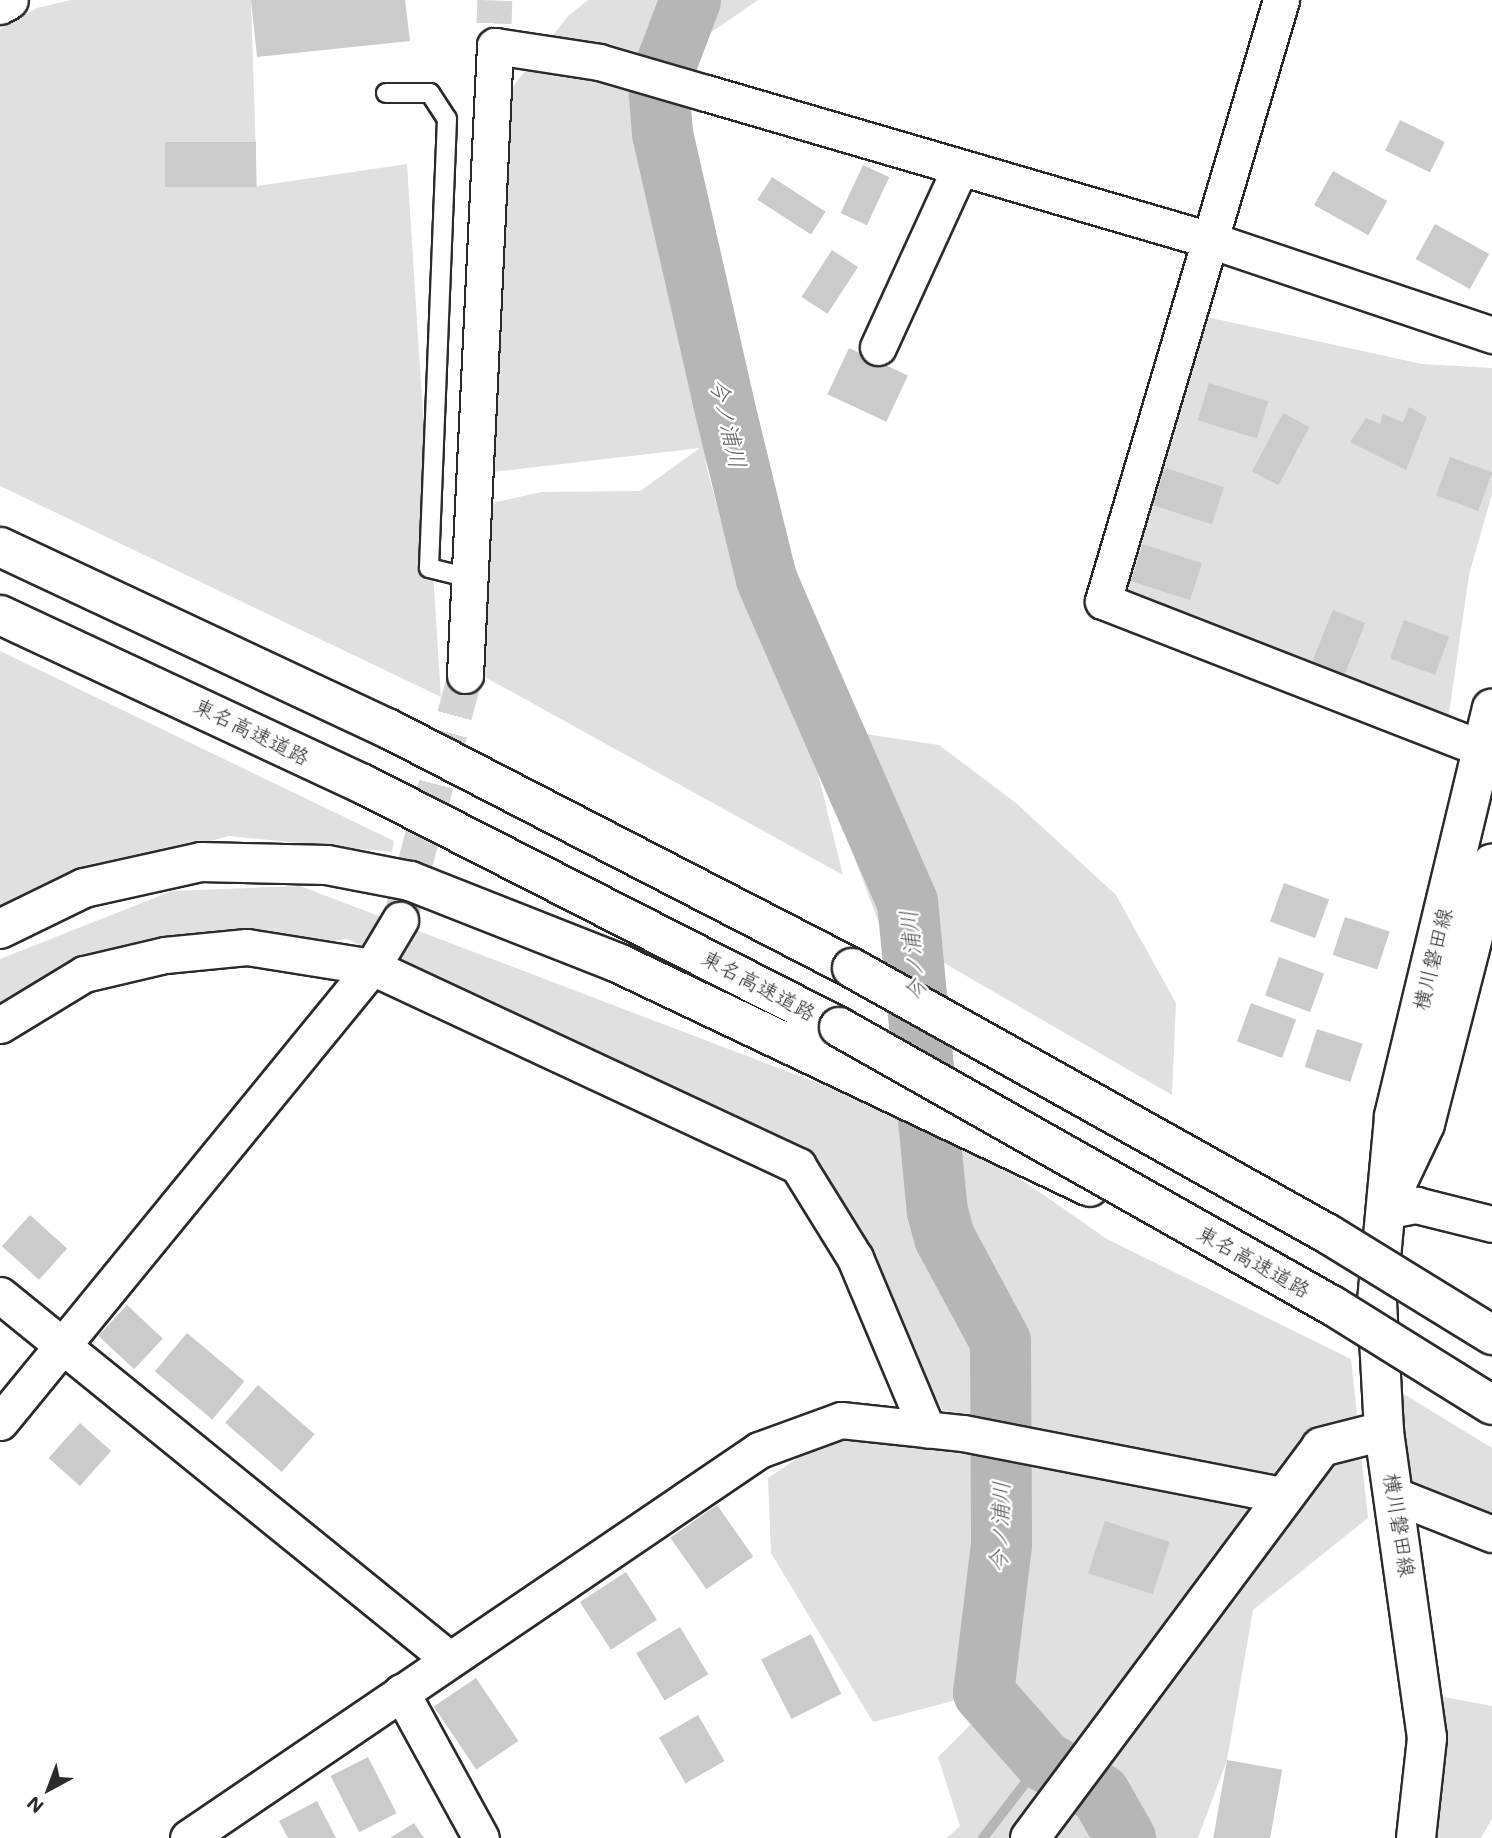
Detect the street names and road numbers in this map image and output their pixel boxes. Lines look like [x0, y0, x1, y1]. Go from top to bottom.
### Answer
street label: 東名高速道路 [190, 692, 314, 770]
street label: 横川磐田線 [1407, 905, 1457, 1013]
street label: 東名高速道路 [697, 944, 821, 1026]
street label: 東名高速道路 [1193, 1219, 1315, 1303]
street label: 横川磐田線 [1379, 1471, 1421, 1579]

